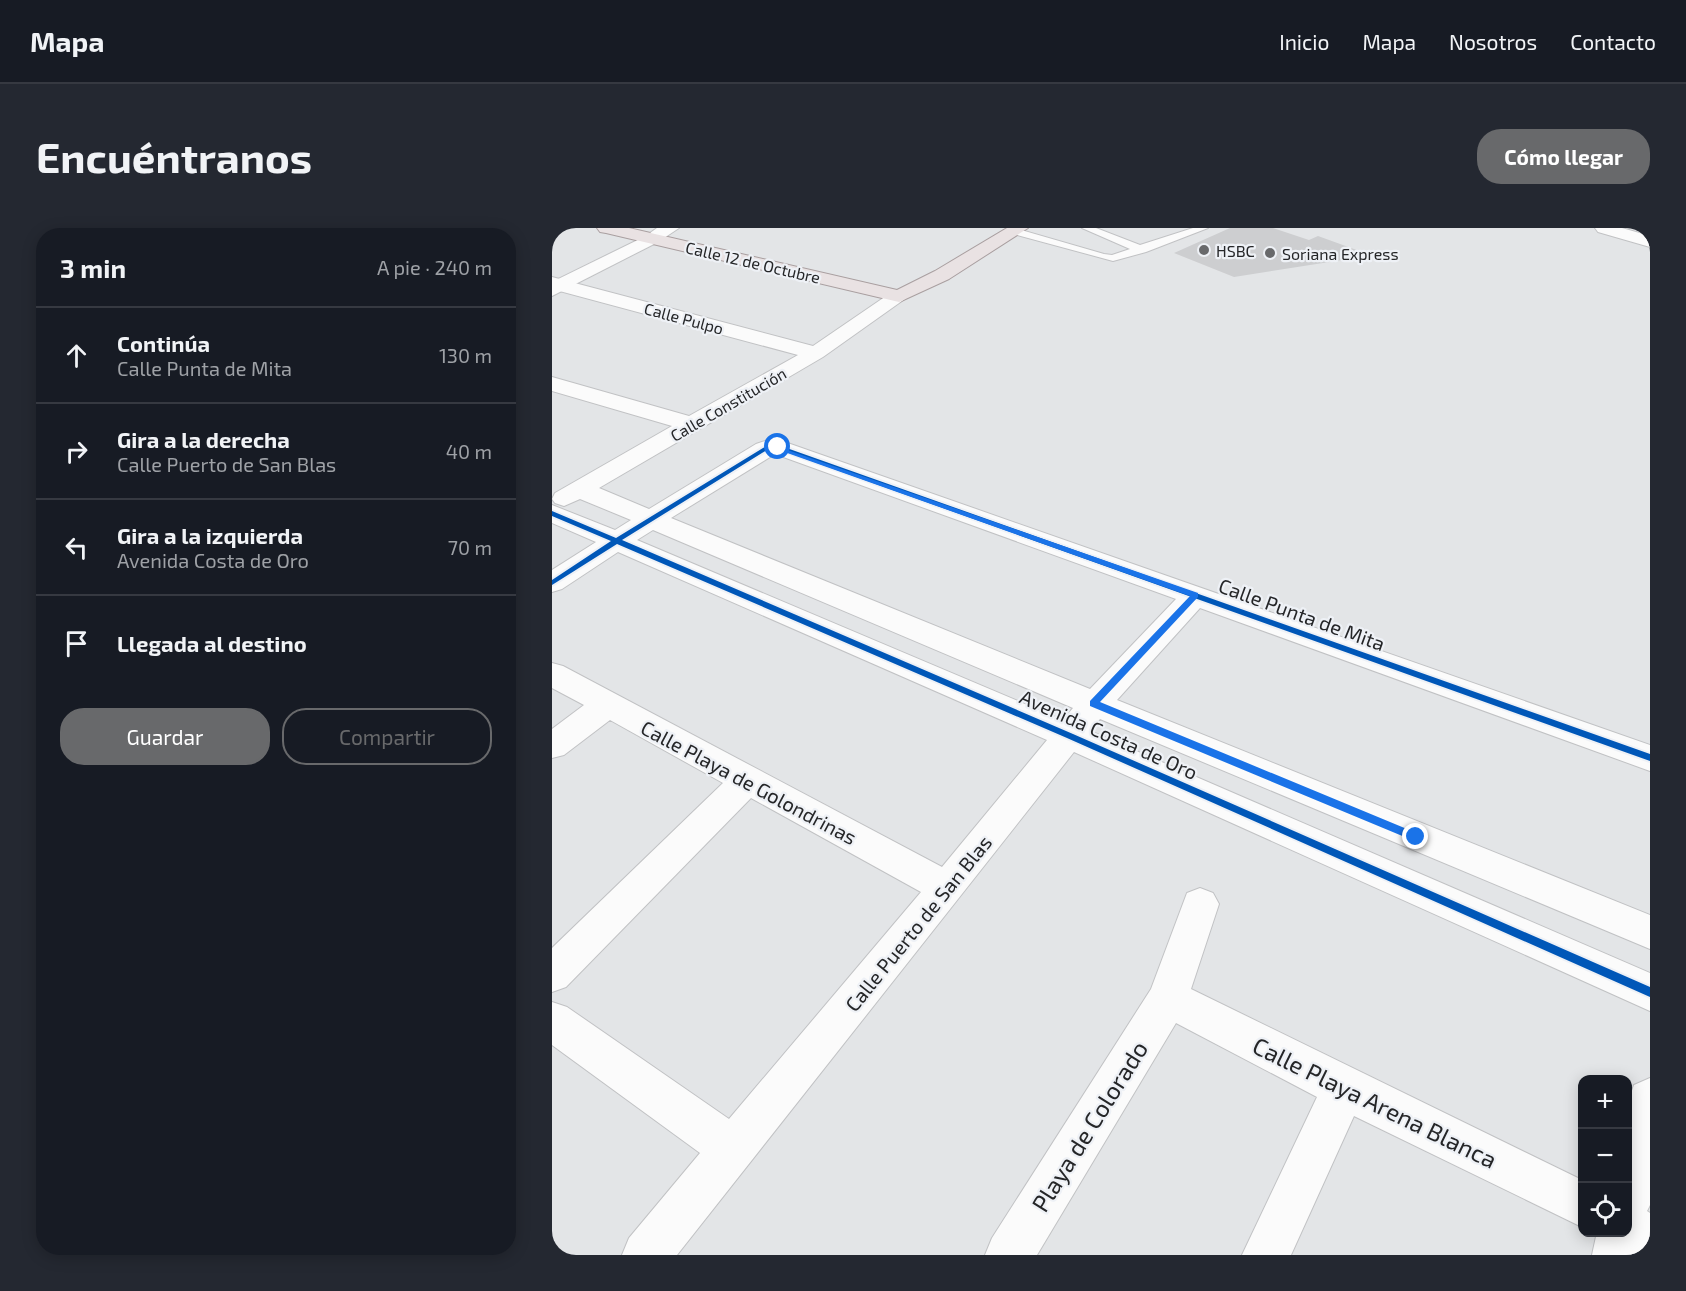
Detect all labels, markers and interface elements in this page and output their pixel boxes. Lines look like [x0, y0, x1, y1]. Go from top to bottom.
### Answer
text: Mapa [30, 24, 104, 58]
text: Inicio [1279, 29, 1329, 54]
text: Mapa [1362, 29, 1416, 54]
text: Nosotros [1449, 29, 1537, 54]
text: Contacto [1570, 29, 1656, 54]
button: Cómo llegar [1477, 129, 1650, 184]
text: Encuéntranos [36, 131, 312, 181]
street label: Calle 12 de Octubre [684, 237, 822, 287]
place label: HSBC [1216, 241, 1255, 260]
marker: HSBC [1197, 243, 1211, 257]
place label: Soriana Express [1282, 244, 1399, 263]
marker: Soriana Express [1263, 246, 1277, 260]
text: 3 min [60, 252, 126, 283]
text: A pie · 240 m [377, 255, 492, 279]
street label: Calle Pulpo [642, 298, 726, 338]
text: Continúa [117, 330, 210, 356]
icon: ahead [60, 339, 93, 372]
text: 130 m [439, 343, 492, 367]
text: Calle Punta de Mita [117, 356, 292, 380]
street label: Calle Constitución [667, 363, 789, 445]
text: Gira a la derecha [117, 426, 290, 452]
route start [764, 433, 790, 459]
icon: right [60, 435, 93, 468]
text: 40 m [446, 439, 492, 463]
text: Calle Puerto de San Blas [117, 452, 336, 476]
text: Gira a la izquierda [117, 522, 303, 548]
icon: left [60, 531, 93, 564]
text: 70 m [448, 535, 492, 559]
text: Avenida Costa de Oro [117, 548, 309, 572]
street label: Calle Punta de Mita [1216, 573, 1388, 655]
icon: arrive [60, 627, 93, 660]
text: Llegada al destino [117, 630, 307, 656]
street label: Avenida Costa de Oro [1016, 684, 1202, 784]
button: Guardar [60, 708, 270, 765]
button: Compartir [282, 708, 492, 765]
street label: Calle Playa de Golondrinas [637, 715, 861, 849]
route end [1402, 823, 1428, 849]
street label: Calle Puerto de San Blas [840, 830, 996, 1016]
street label: Calle Playa Arena Blanca [1248, 1030, 1502, 1174]
street label: Playa de Colorado [1025, 1035, 1153, 1217]
map controls [1578, 1075, 1632, 1237]
button: + [1578, 1075, 1632, 1129]
button: − [1578, 1129, 1632, 1183]
button: locate [1578, 1183, 1632, 1237]

